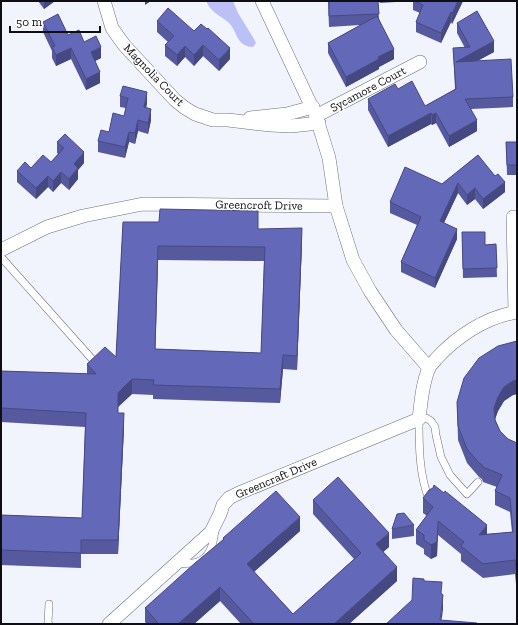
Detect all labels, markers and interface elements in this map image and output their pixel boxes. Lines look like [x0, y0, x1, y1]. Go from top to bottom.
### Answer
scale bar [10, 8, 100, 34]
text: 50 m [16, 15, 43, 29]
street label: Magnolia Court [121, 41, 188, 109]
street label: Sycamore Court [328, 63, 409, 115]
street label: Greencroft Drive [215, 197, 303, 213]
street label: Greencraft Drive [233, 454, 319, 501]

